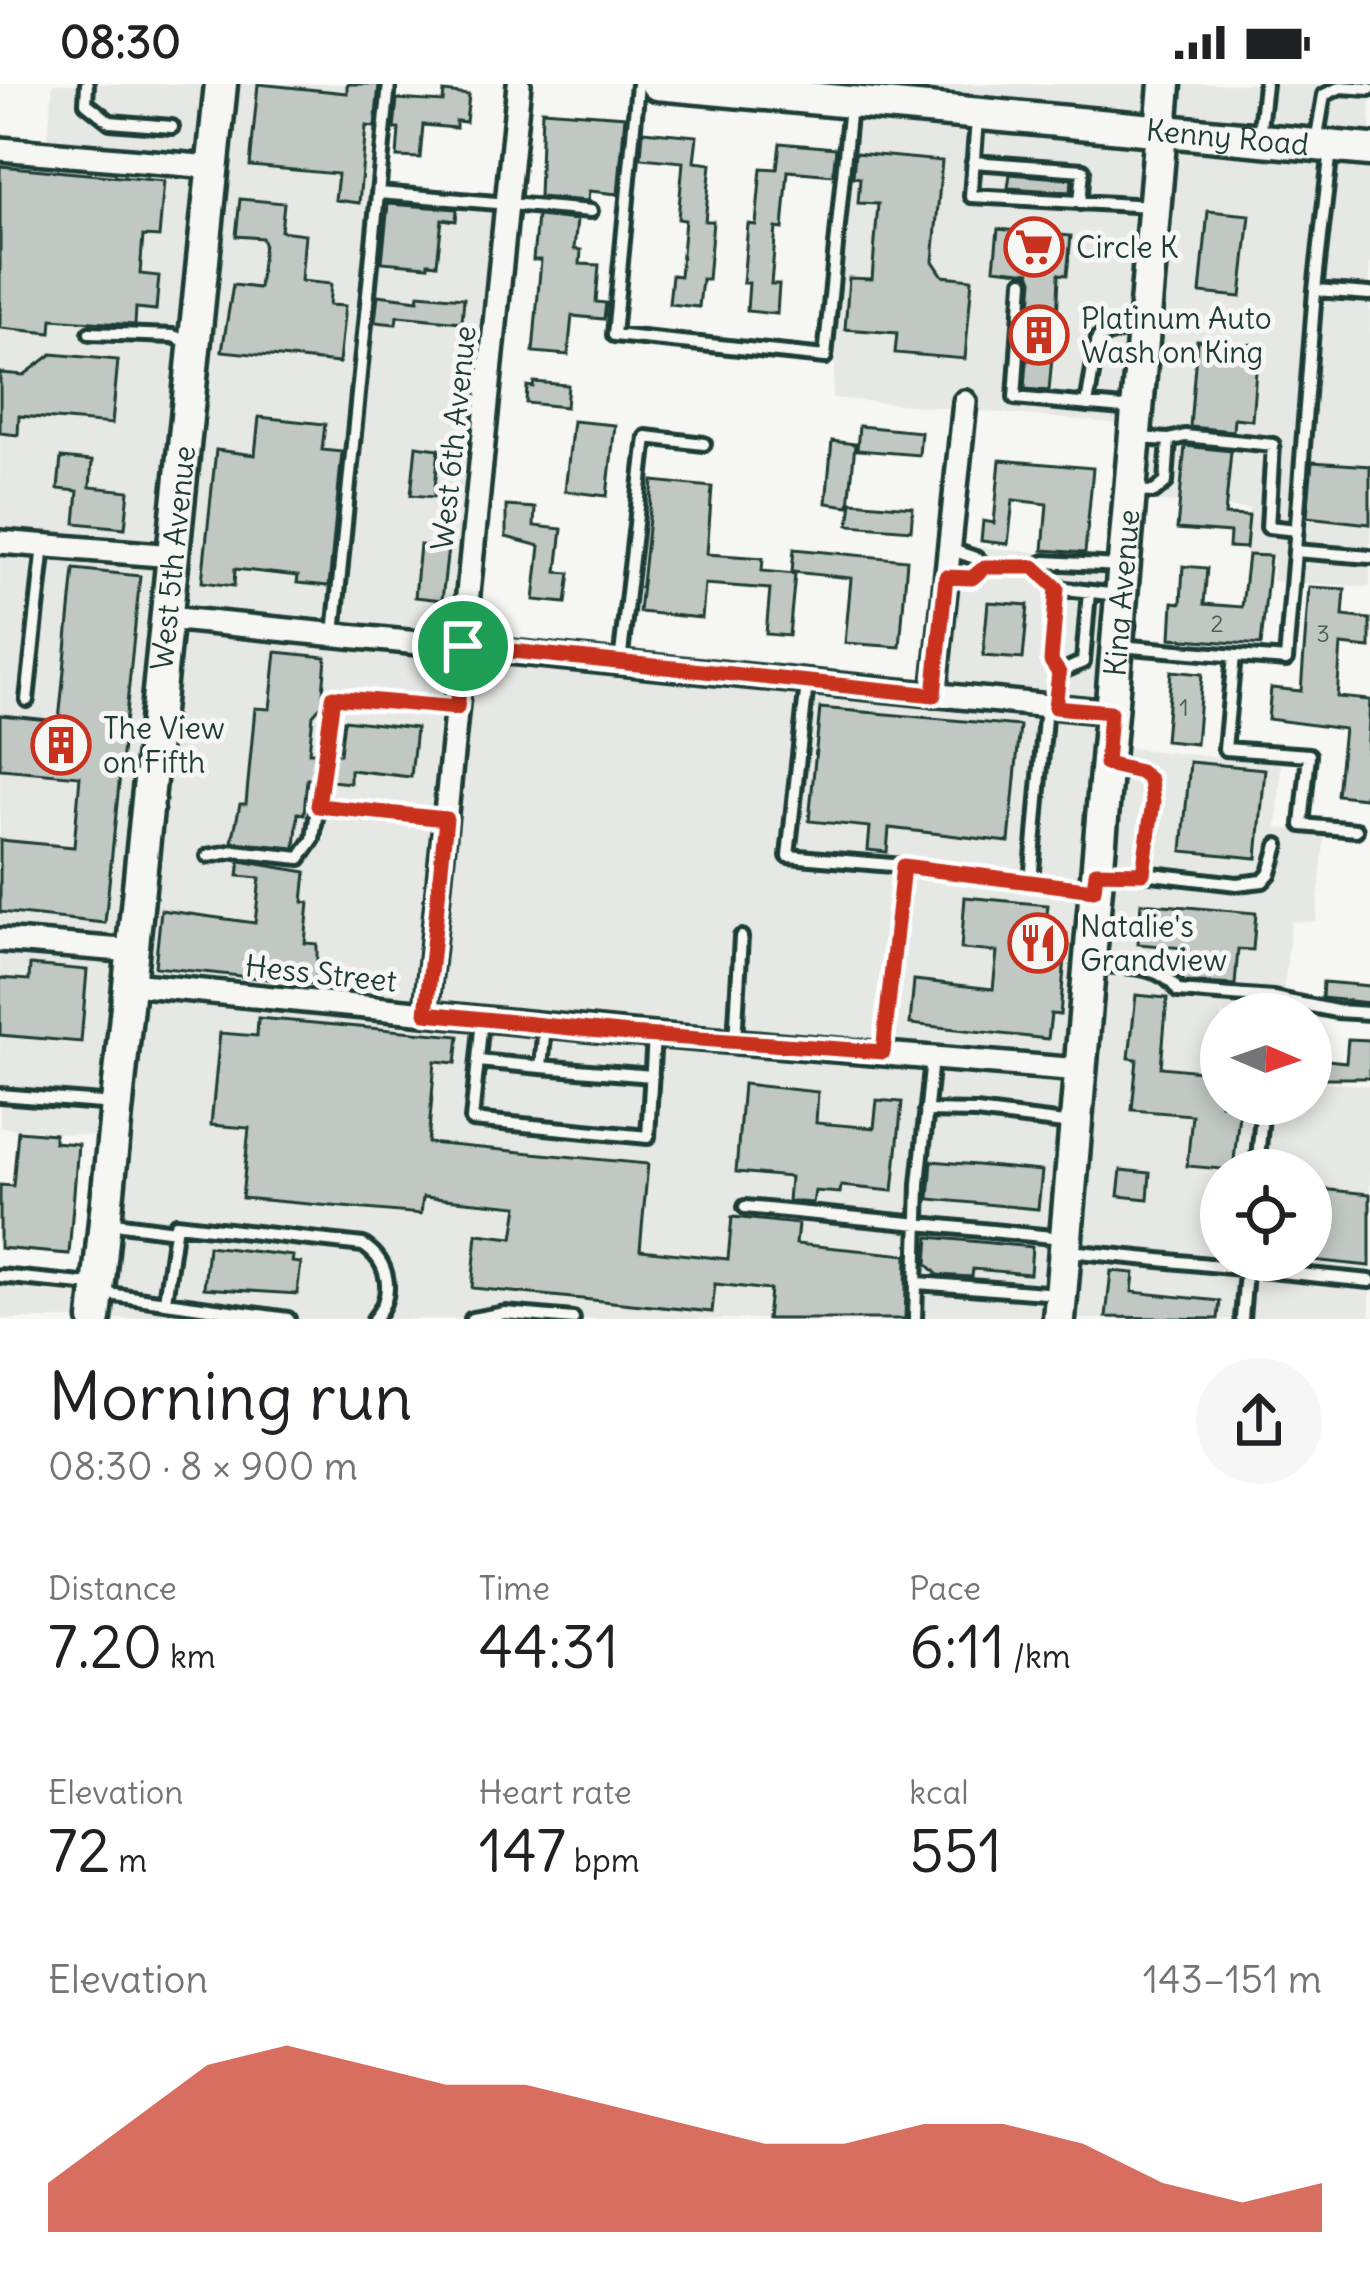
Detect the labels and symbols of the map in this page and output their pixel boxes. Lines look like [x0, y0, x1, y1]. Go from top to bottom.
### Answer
street label: Kenny Road [1145, 110, 1311, 163]
supermarket icon: Circle K [1003, 216, 1065, 278]
place label: Circle K [1076, 228, 1179, 266]
place label: Platinum Auto Wash on King [1081, 299, 1272, 371]
building icon: Platinum Auto Wash on King [1008, 304, 1070, 366]
street label: West 6th Avenue [422, 324, 484, 552]
street label: West 5th Avenue [142, 444, 203, 672]
street label: King Avenue [1095, 508, 1147, 678]
pin [412, 595, 514, 697]
house number: 2 [1210, 608, 1224, 638]
house number: 3 [1316, 618, 1330, 648]
house number: 1 [1179, 692, 1189, 722]
place label: The View on Fifth [103, 709, 225, 781]
building icon: The View on Fifth [30, 714, 92, 776]
place label: Natalie's Grandview [1080, 907, 1227, 979]
restaurant icon: Natalie's Grandview [1007, 912, 1069, 974]
street label: Hess Street [243, 946, 399, 1000]
north arrow [1200, 993, 1332, 1125]

